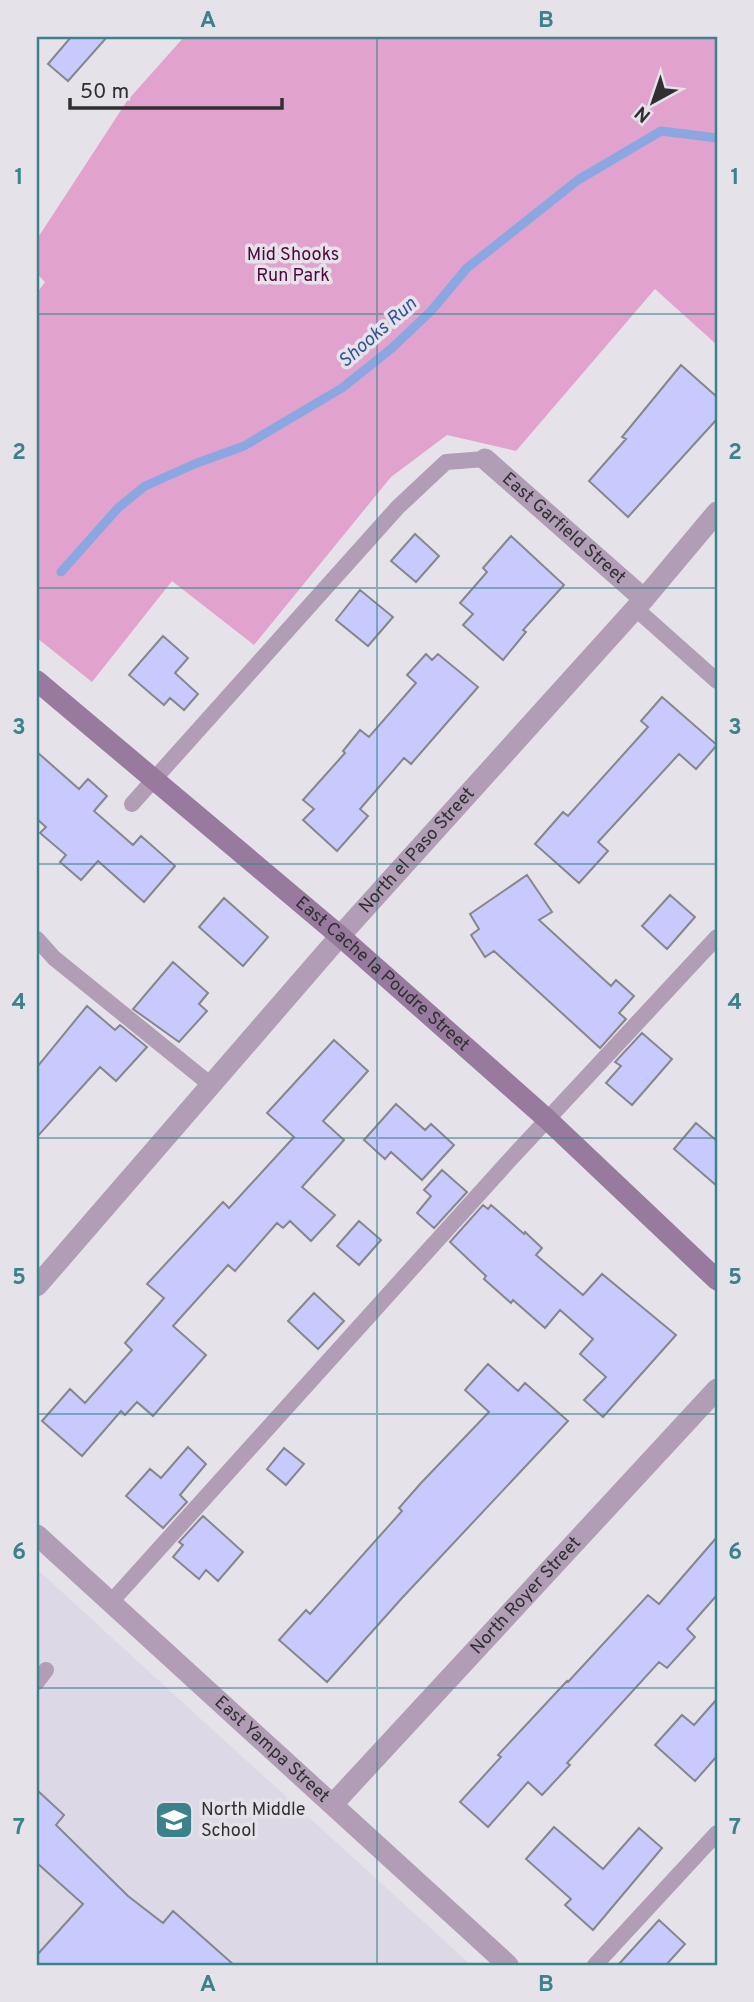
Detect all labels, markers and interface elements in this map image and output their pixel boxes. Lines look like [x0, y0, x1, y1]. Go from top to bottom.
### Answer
text: A [200, 7, 216, 36]
text: B [538, 7, 554, 36]
scale bar [70, 66, 282, 110]
north arrow [618, 66, 688, 136]
text: 50 m [80, 79, 129, 106]
text: N [630, 100, 656, 127]
text: 1 [14, 164, 24, 193]
text: 1 [730, 164, 740, 193]
park label: Mid Shooks Run Park [247, 244, 339, 288]
water label: Shooks Run [334, 292, 423, 374]
text: 2 [12, 439, 26, 468]
text: 2 [728, 439, 742, 468]
street label: East Garfield Street [497, 468, 631, 589]
text: 3 [12, 714, 26, 743]
text: 3 [728, 714, 742, 743]
street label: North el Paso Street [354, 783, 480, 918]
street label: East Cache la Poudre Street [290, 892, 474, 1057]
text: 4 [12, 989, 26, 1018]
text: 4 [728, 989, 742, 1018]
text: 5 [12, 1264, 26, 1293]
text: 5 [728, 1264, 742, 1293]
street label: North Royer Street [466, 1532, 586, 1659]
text: 6 [12, 1539, 26, 1568]
text: 6 [728, 1539, 742, 1568]
street label: East Yampa Street [209, 1691, 334, 1808]
school or university icon: North Middle School [153, 1799, 195, 1841]
place label: North Middle School [201, 1799, 306, 1843]
text: 7 [13, 1814, 25, 1843]
text: 7 [729, 1814, 741, 1843]
text: A [200, 1971, 216, 2000]
text: B [538, 1971, 554, 2000]

